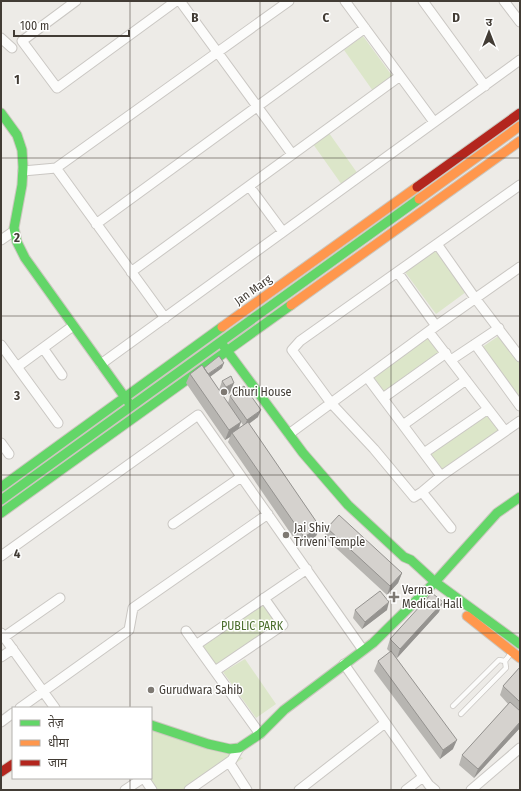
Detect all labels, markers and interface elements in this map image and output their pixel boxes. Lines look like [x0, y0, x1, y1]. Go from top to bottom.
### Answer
text: B [191, 10, 199, 25]
text: C [323, 10, 330, 25]
text: D [452, 10, 460, 25]
scale bar [14, 12, 129, 38]
north arrow [469, 12, 509, 52]
text: उ [486, 16, 493, 29]
text: 100 m [20, 19, 49, 33]
text: 1 [14, 72, 20, 87]
text: 2 [13, 230, 20, 245]
street label: Jan Marg [232, 272, 275, 308]
place label: Churi House [232, 385, 292, 399]
marker: Churi House [219, 387, 229, 397]
text: 3 [13, 388, 20, 403]
place label: Jai Shiv Triveni Temple [294, 521, 365, 549]
marker: Jai Shiv Triveni Temple [281, 530, 291, 540]
text: 4 [14, 546, 21, 561]
place label: Verma Medical Hall [402, 583, 462, 611]
marker: Verma Medical Hall [389, 592, 399, 602]
park label: PUBLIC PARK [221, 619, 284, 633]
place label: Gurudwara Sahib [159, 683, 243, 697]
marker: Gurudwara Sahib [146, 685, 156, 695]
legend [12, 707, 152, 779]
text: तेज़ [48, 715, 65, 730]
text: धीमा [48, 735, 70, 750]
text: जाम [48, 756, 68, 770]

